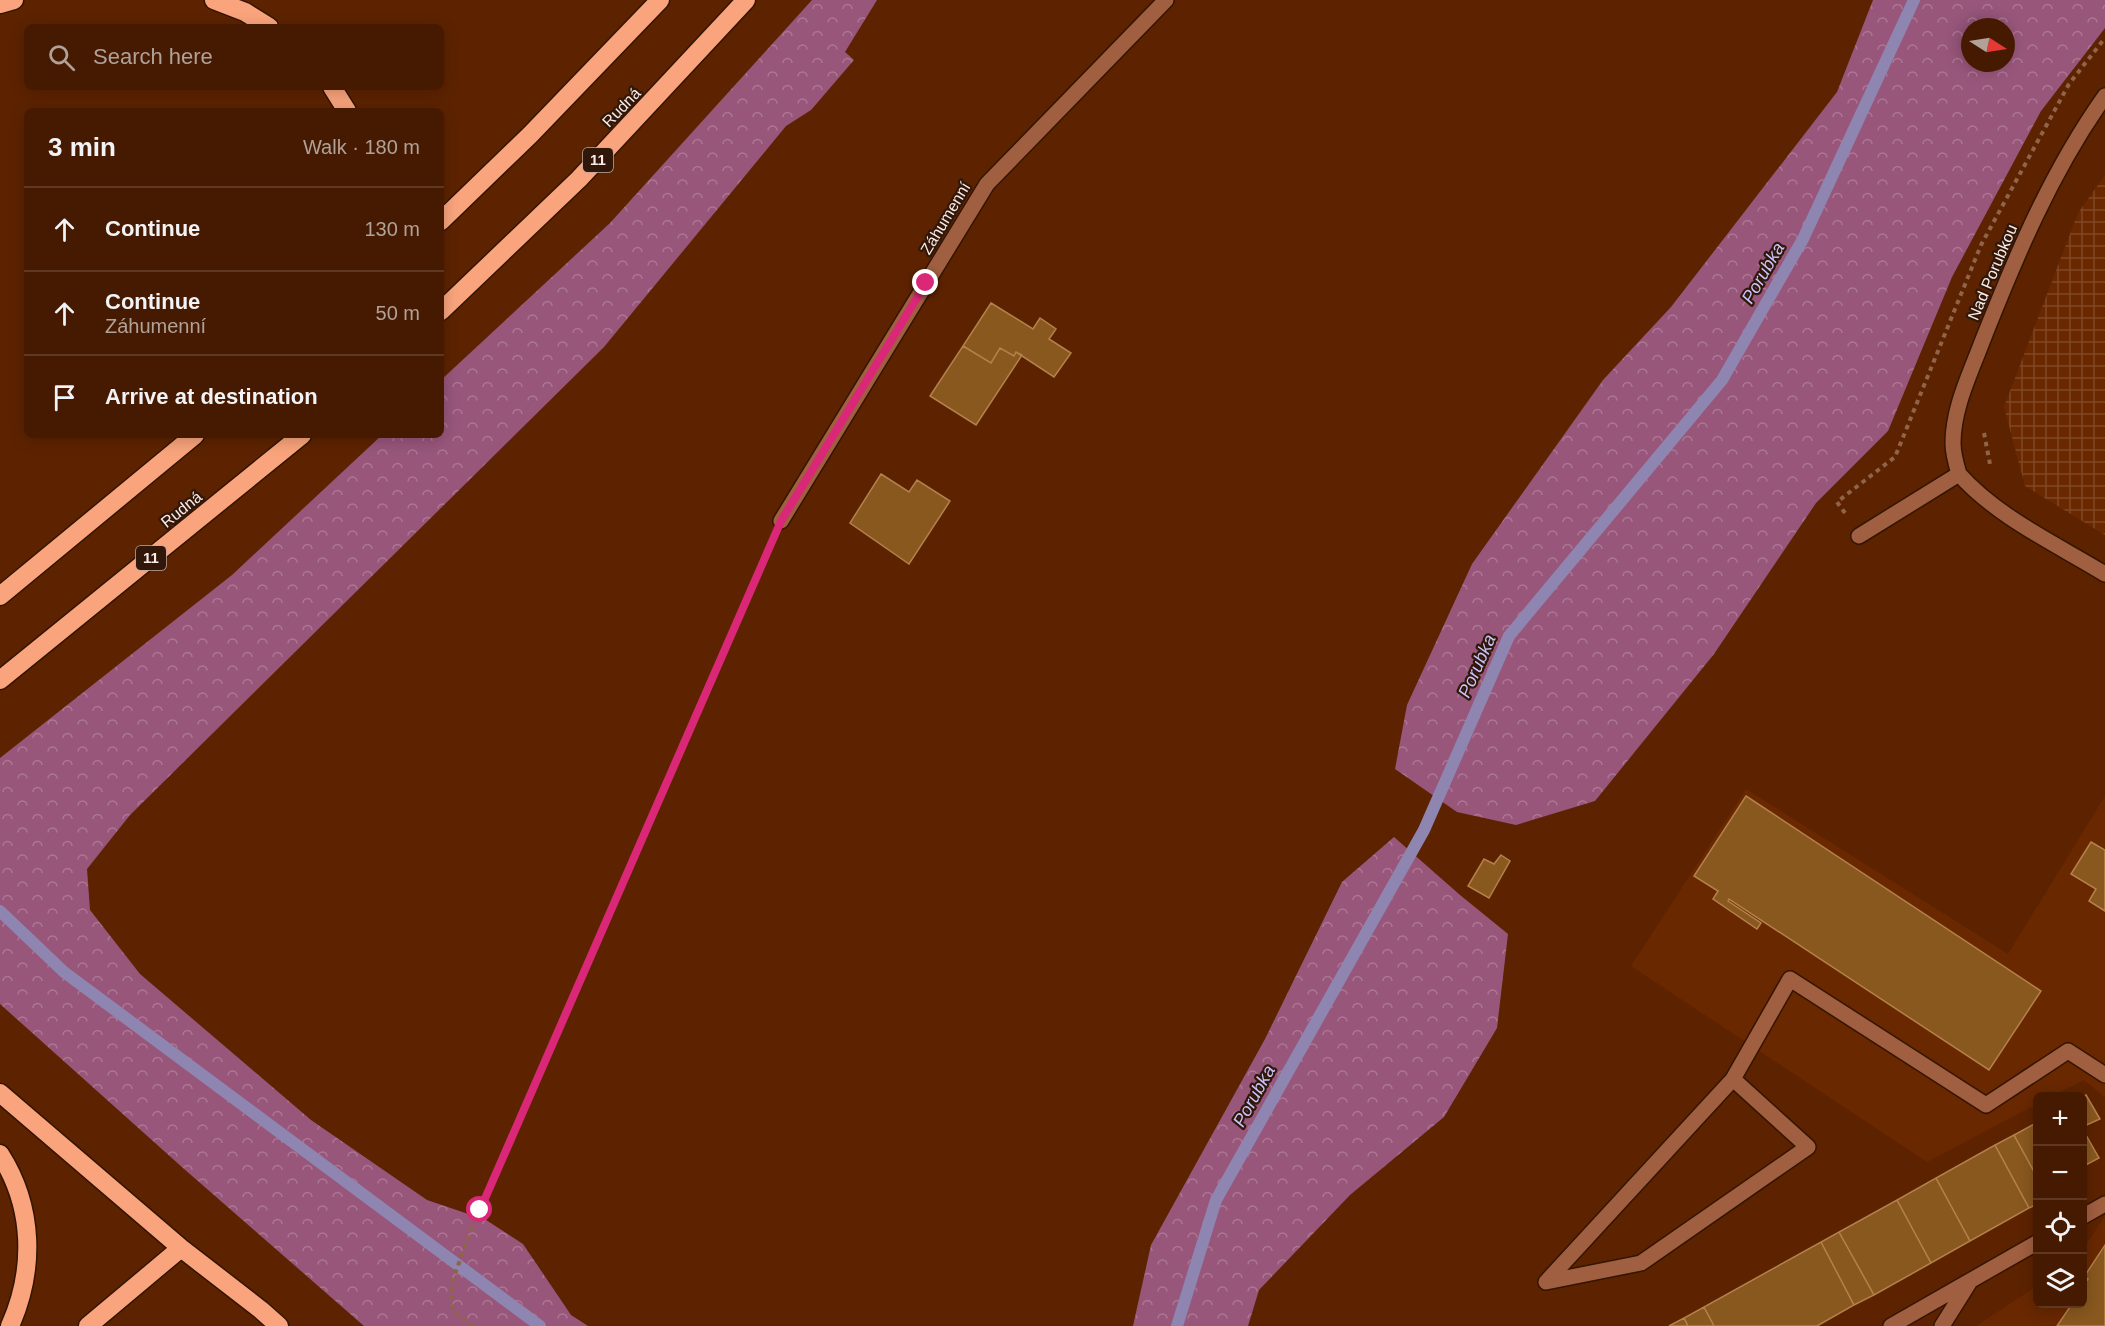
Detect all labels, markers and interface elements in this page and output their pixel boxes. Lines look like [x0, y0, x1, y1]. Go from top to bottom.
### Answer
north arrow [1961, 18, 2015, 72]
search box [24, 24, 444, 90]
icon: search [45, 41, 78, 74]
text: Search here [93, 44, 213, 69]
street label: Rudná [599, 84, 644, 130]
text: 3 min [48, 132, 116, 162]
text: Walk · 180 m [303, 136, 420, 158]
road number: 11 [583, 148, 613, 172]
street label: Záhumenní [917, 179, 974, 257]
icon: ahead [48, 213, 81, 246]
text: Continue [105, 216, 200, 241]
text: 130 m [364, 218, 420, 240]
street label: Nad Porubkou [1965, 222, 2020, 323]
water label: Porubka [1738, 239, 1788, 307]
route end [912, 269, 938, 295]
text: Continue [105, 289, 200, 314]
icon: ahead [48, 297, 81, 330]
text: 50 m [376, 302, 420, 324]
text: Záhumenní [105, 315, 206, 337]
icon: arrive [48, 381, 81, 414]
text: Arrive at destination [105, 384, 318, 409]
street label: Rudná [158, 488, 205, 531]
road number: 11 [136, 546, 166, 570]
water label: Porubka [1454, 631, 1500, 701]
water label: Porubka [1229, 1062, 1279, 1130]
map controls [2033, 1092, 2087, 1308]
button: + [2033, 1092, 2087, 1146]
button: − [2033, 1146, 2087, 1200]
route start [466, 1196, 492, 1222]
button: locate [2033, 1200, 2087, 1254]
button: layers [2033, 1254, 2087, 1308]

